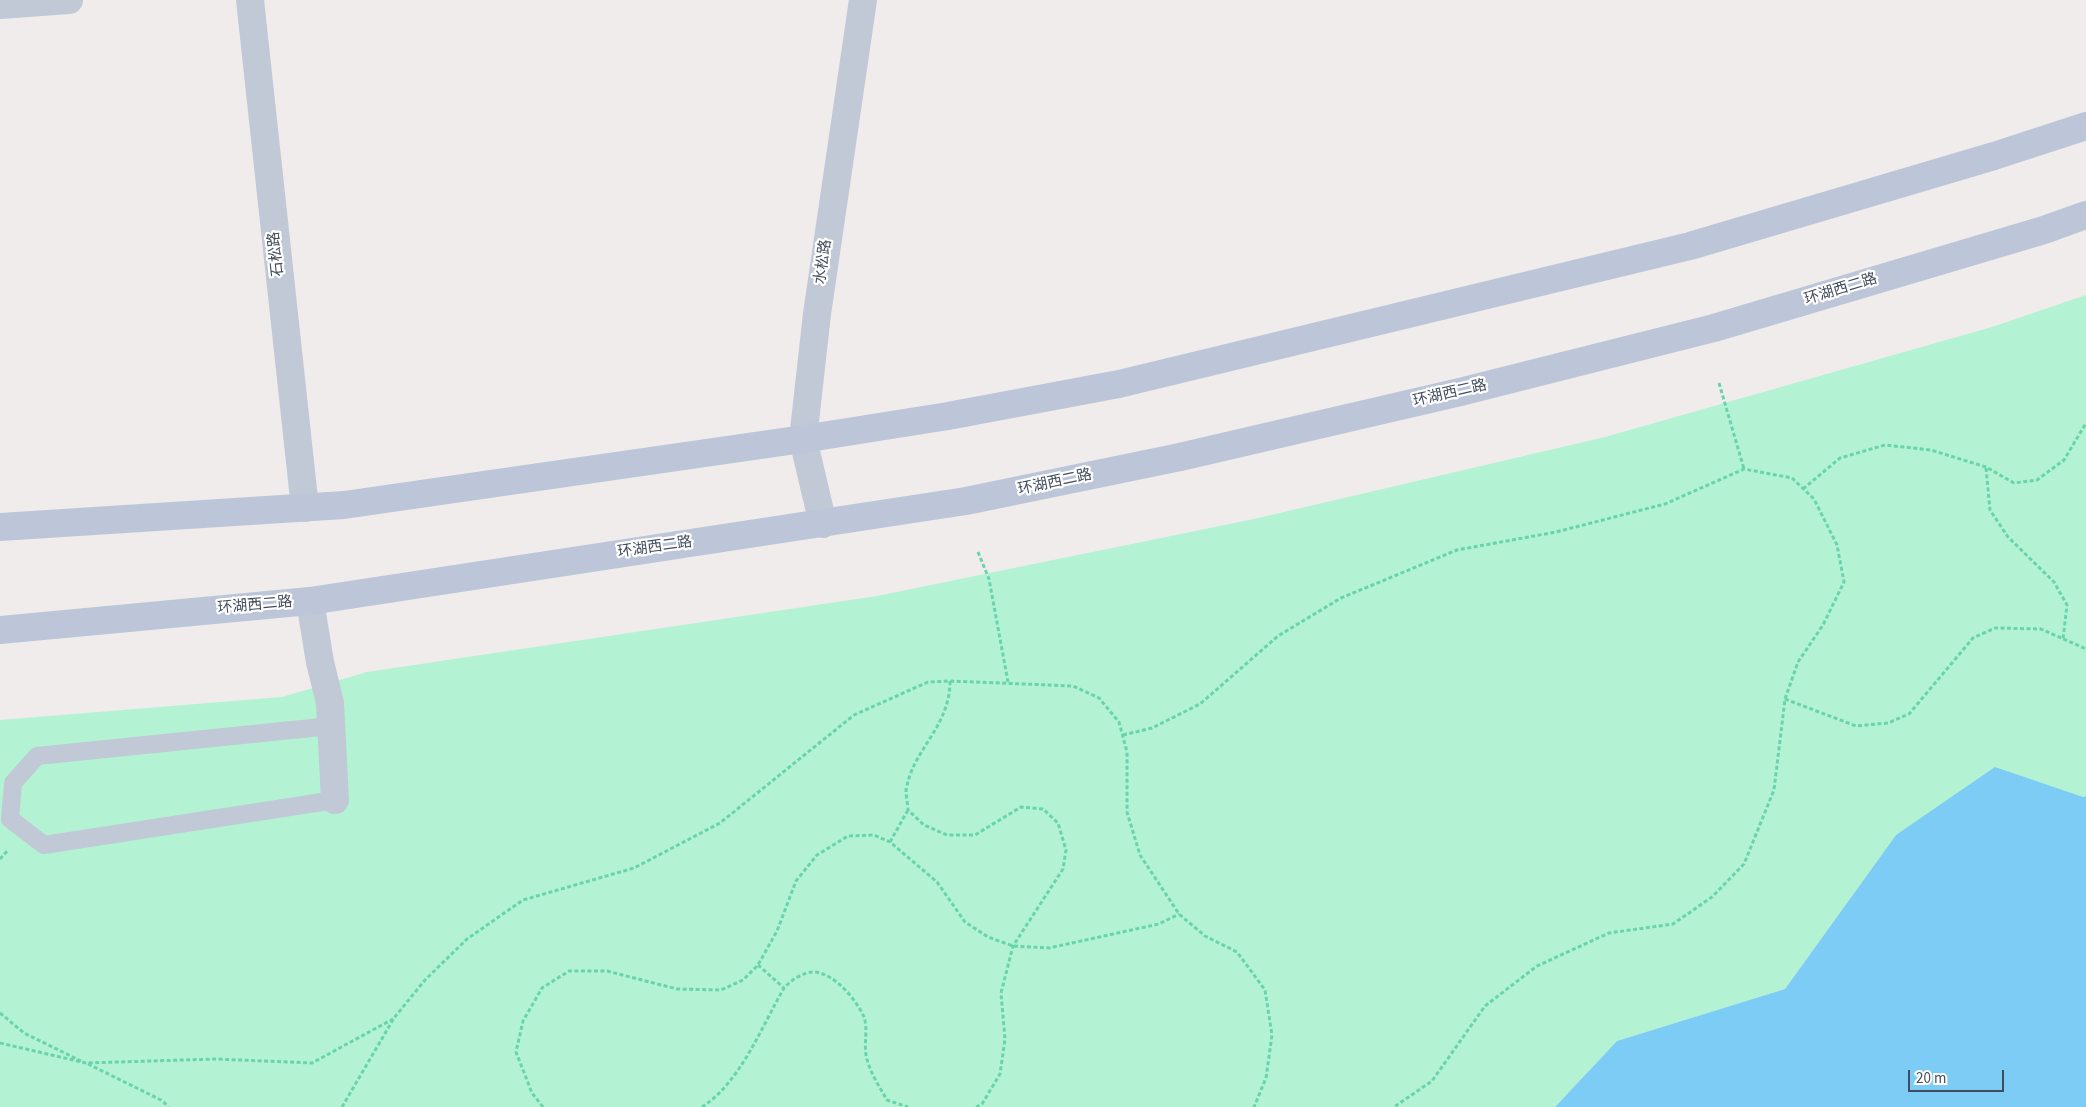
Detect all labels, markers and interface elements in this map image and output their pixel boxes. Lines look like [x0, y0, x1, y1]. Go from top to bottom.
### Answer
street label: 石松路 [266, 231, 288, 277]
street label: 水松路 [812, 238, 836, 286]
street label: 环湖西二路 [1803, 270, 1879, 310]
street label: 环湖西二路 [1411, 377, 1489, 411]
street label: 环湖西二路 [1016, 466, 1094, 500]
street label: 环湖西二路 [617, 534, 693, 562]
street label: 环湖西二路 [217, 594, 293, 618]
scale bar [1911, 1060, 2007, 1092]
text: 20 m [1916, 1068, 1946, 1089]

